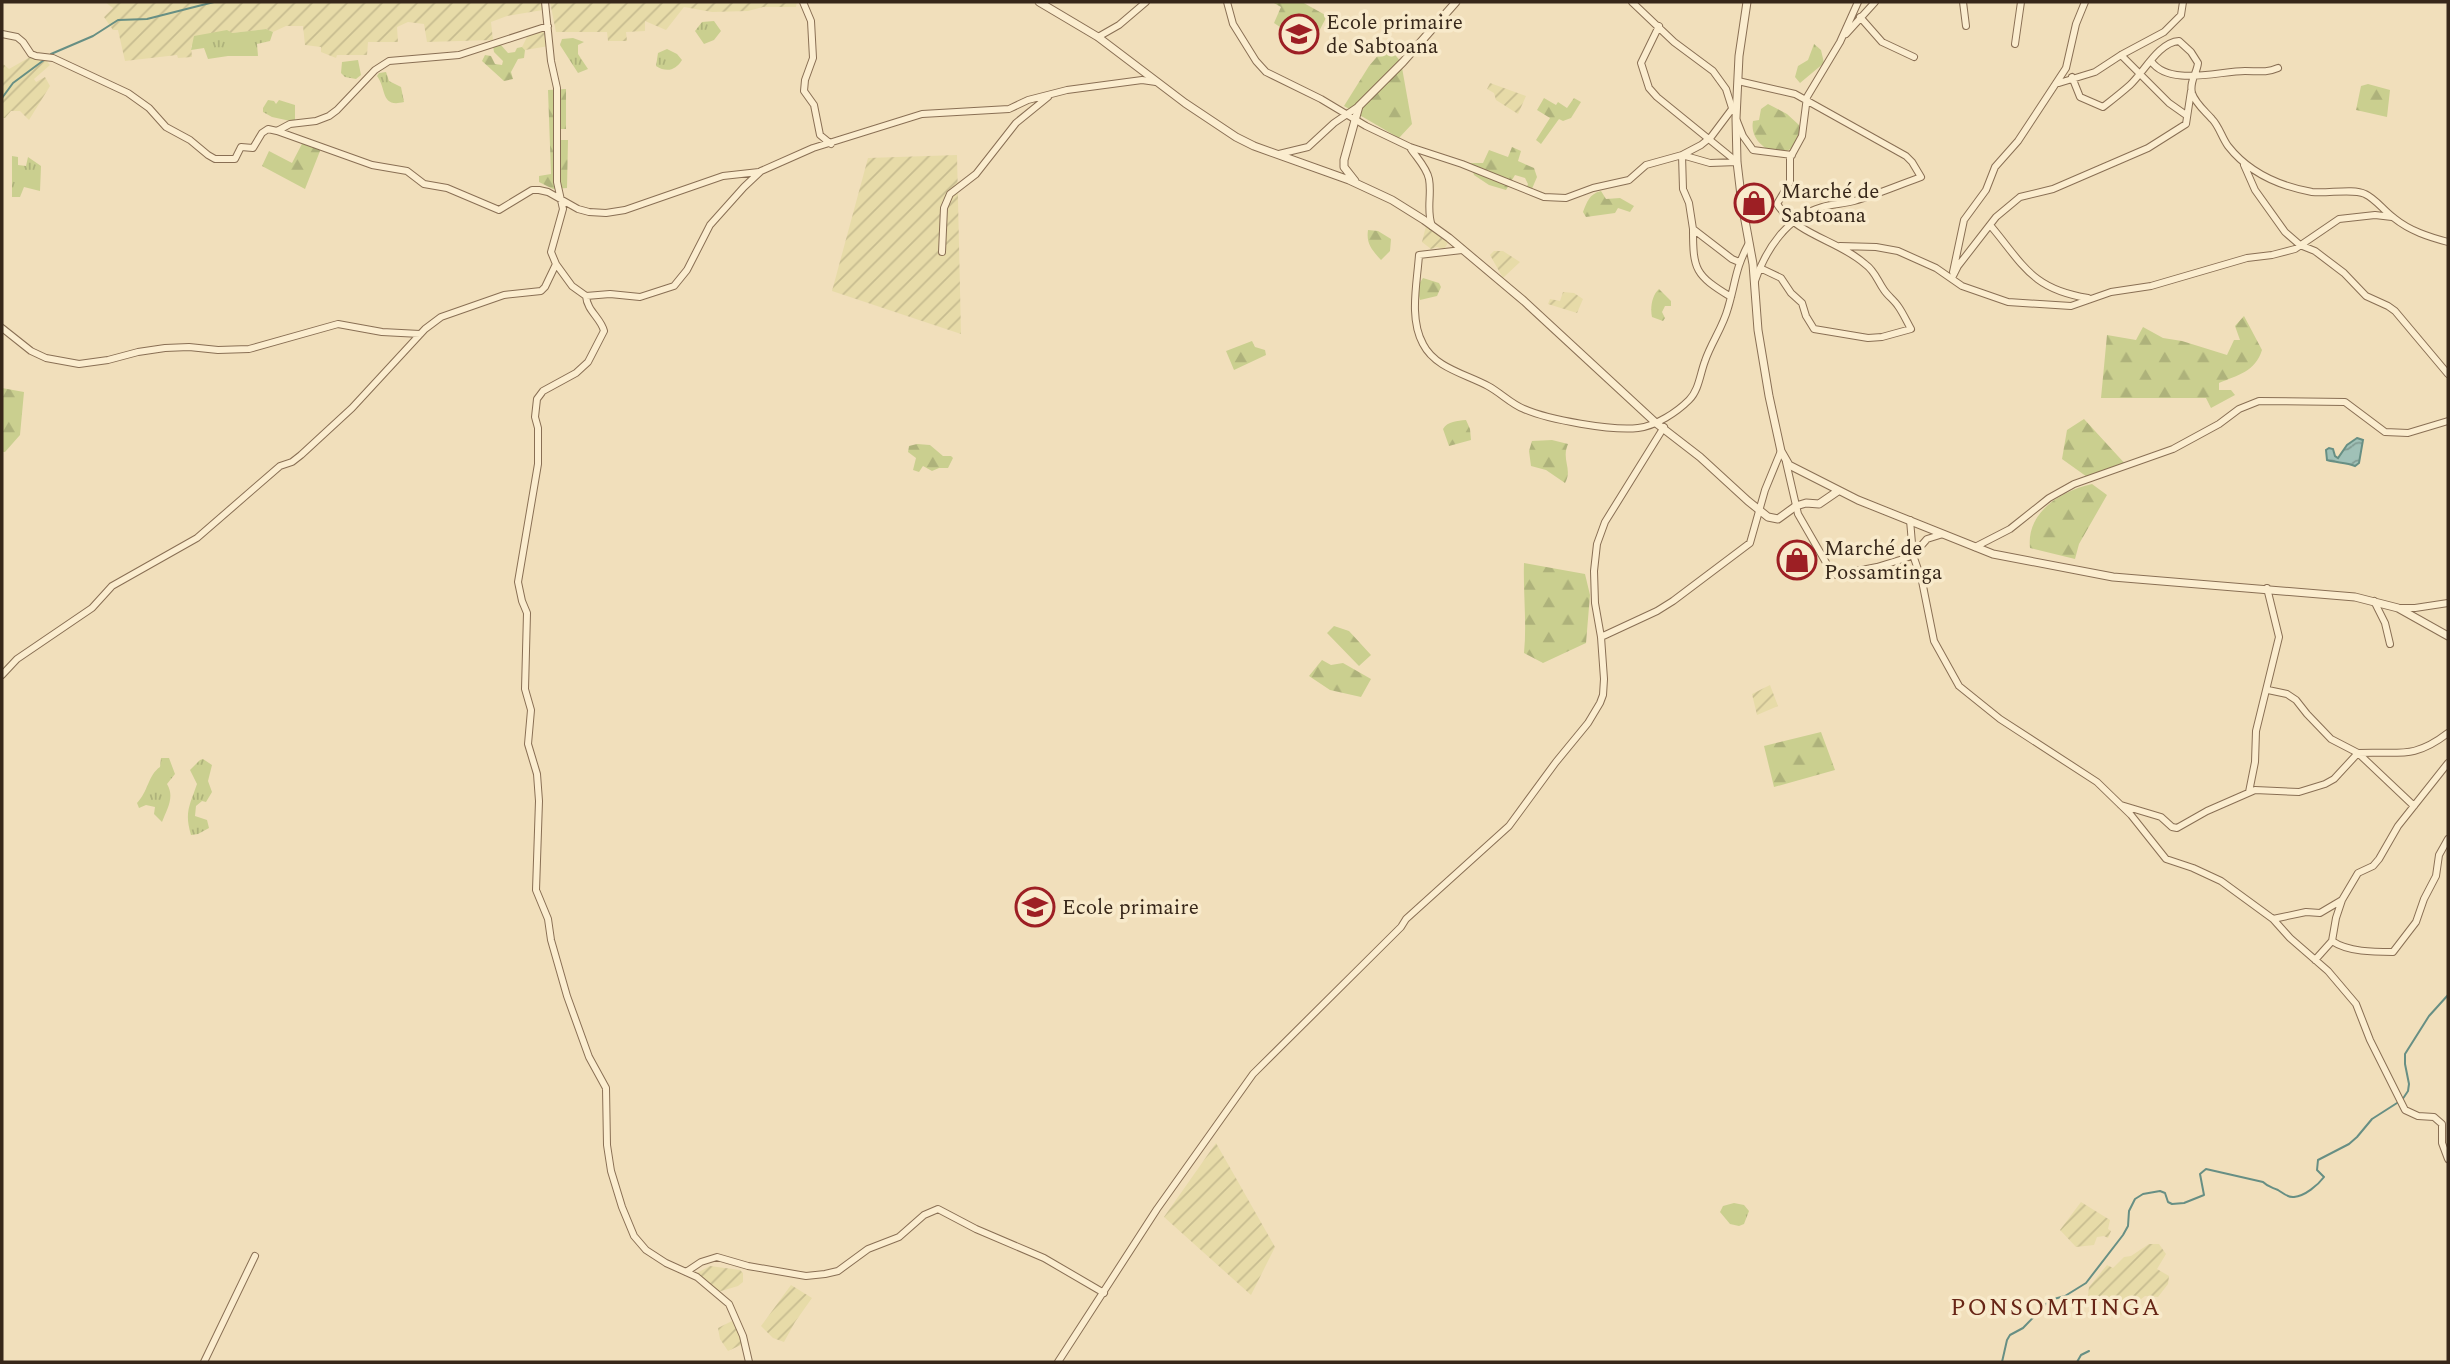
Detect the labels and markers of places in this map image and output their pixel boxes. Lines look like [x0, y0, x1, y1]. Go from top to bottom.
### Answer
place label: Ecole primaire de Sabtoana [1326, 7, 1463, 63]
school or university icon: Ecole primaire de Sabtoana [1278, 13, 1320, 55]
place label: Marché de Sabtoana [1781, 176, 1879, 232]
shop icon: Marché de Sabtoana [1733, 182, 1775, 224]
place label: Marché de Possamtinga [1824, 533, 1943, 589]
shop icon: Marché de Possamtinga [1776, 539, 1818, 581]
school or university icon: Ecole primaire [1014, 886, 1056, 928]
place label: Ecole primaire [1062, 892, 1199, 924]

